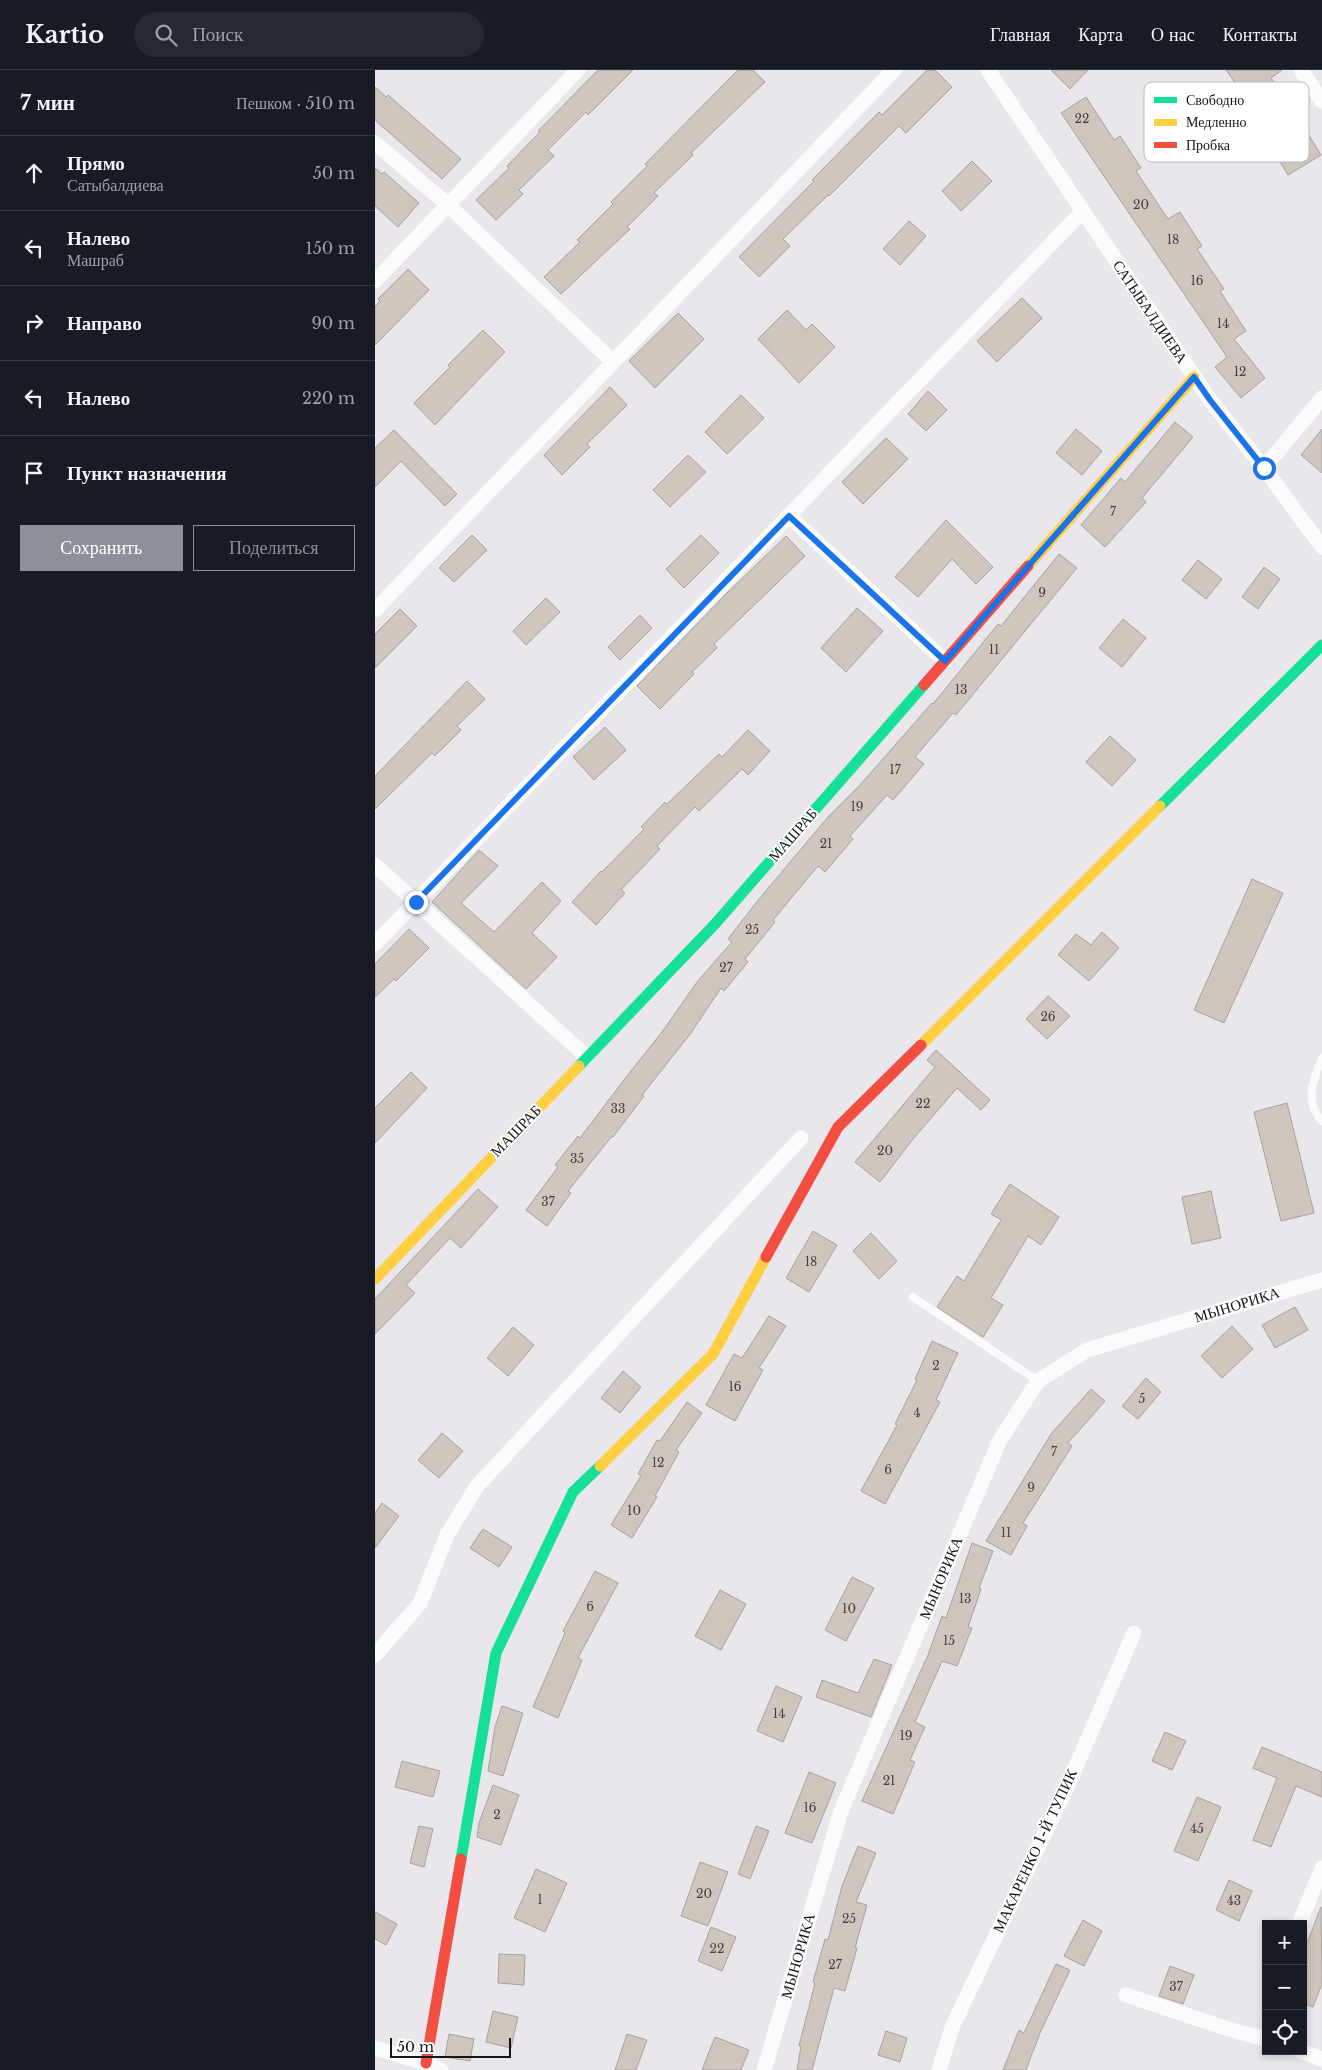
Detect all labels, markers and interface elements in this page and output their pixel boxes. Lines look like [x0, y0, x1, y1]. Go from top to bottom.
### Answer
search box [134, 12, 484, 57]
text: Kartio [25, 20, 104, 49]
icon: search [152, 21, 180, 49]
text: Поиск [192, 23, 243, 46]
text: Главная [990, 24, 1050, 46]
text: Карта [1078, 24, 1123, 46]
text: О нас [1151, 24, 1195, 46]
text: Контакты [1223, 24, 1297, 46]
legend [1144, 82, 1309, 162]
text: 7 мин [20, 90, 75, 116]
text: Свободно [1186, 91, 1244, 109]
text: Пешком · 510 m [236, 93, 355, 113]
house number: 22 [1075, 111, 1089, 126]
text: Медленно [1186, 113, 1247, 131]
text: Пробка [1186, 136, 1231, 154]
text: Прямо [67, 152, 125, 175]
icon: ahead [20, 159, 48, 187]
text: 50 m [313, 163, 355, 183]
text: Сатыбалдиева [67, 175, 164, 195]
house number: 20 [1133, 197, 1149, 212]
text: Налево [67, 227, 130, 250]
house number: 18 [1167, 232, 1179, 247]
icon: left [20, 234, 48, 262]
text: 150 m [306, 238, 355, 258]
text: Машраб [67, 250, 124, 270]
street label: САТЫБАЛДИЕВА [1109, 256, 1192, 367]
house number: 16 [1190, 273, 1204, 288]
icon: right [20, 309, 48, 337]
text: Направо [67, 312, 142, 335]
text: 90 m [312, 313, 355, 333]
house number: 14 [1217, 316, 1229, 331]
house number: 12 [1234, 364, 1246, 379]
icon: left [20, 384, 48, 412]
text: Налево [67, 387, 130, 410]
text: 220 m [302, 388, 355, 408]
route start [1253, 457, 1276, 480]
icon: arrive [20, 459, 48, 487]
text: Пункт назначения [67, 462, 227, 485]
house number: 7 [1110, 504, 1117, 519]
button: Сохранить [20, 525, 183, 571]
button: Поделиться [193, 525, 355, 571]
house number: 9 [1038, 585, 1046, 600]
house number: 11 [989, 642, 999, 657]
house number: 13 [955, 682, 967, 697]
house number: 17 [889, 762, 902, 777]
house number: 19 [850, 799, 864, 814]
street label: МАШРАБ [764, 804, 821, 865]
house number: 21 [820, 836, 832, 851]
route end [405, 891, 428, 914]
house number: 25 [745, 922, 759, 937]
house number: 27 [719, 960, 734, 975]
house number: 26 [1040, 1009, 1056, 1024]
house number: 22 [916, 1096, 930, 1111]
street label: МАШРАБ [486, 1101, 545, 1161]
house number: 33 [611, 1101, 625, 1116]
house number: 20 [877, 1143, 893, 1158]
house number: 35 [570, 1151, 584, 1166]
house number: 37 [541, 1194, 556, 1209]
house number: 18 [805, 1254, 817, 1269]
street label: МЫНОРИКА [1192, 1283, 1282, 1326]
house number: 2 [932, 1358, 940, 1373]
house number: 16 [728, 1379, 742, 1394]
house number: 5 [1139, 1391, 1146, 1406]
house number: 4 [913, 1405, 921, 1420]
house number: 7 [1051, 1444, 1058, 1459]
house number: 12 [652, 1455, 664, 1470]
house number: 6 [884, 1462, 892, 1477]
house number: 9 [1027, 1480, 1035, 1495]
house number: 10 [627, 1503, 641, 1518]
house number: 11 [1001, 1525, 1011, 1540]
street label: МЫНОРИКА [915, 1533, 967, 1622]
house number: 13 [959, 1591, 971, 1606]
house number: 6 [586, 1599, 594, 1614]
house number: 10 [842, 1601, 856, 1616]
house number: 15 [943, 1633, 955, 1648]
house number: 14 [773, 1706, 785, 1721]
house number: 19 [899, 1728, 913, 1743]
street label: МАКАРЕНКО 1-Й ТУПИК [988, 1765, 1081, 1936]
house number: 21 [883, 1773, 895, 1788]
house number: 16 [803, 1800, 817, 1815]
house number: 2 [493, 1807, 501, 1822]
house number: 45 [1190, 1821, 1204, 1836]
house number: 20 [696, 1886, 712, 1901]
house number: 1 [537, 1892, 543, 1907]
house number: 43 [1227, 1893, 1241, 1908]
street label: МЫНОРИКА [776, 1911, 819, 2001]
house number: 25 [842, 1911, 856, 1926]
map controls [1262, 1920, 1307, 2055]
button: + [1262, 1920, 1307, 1965]
house number: 22 [710, 1941, 724, 1956]
house number: 27 [828, 1957, 843, 1972]
button: − [1262, 1965, 1307, 2010]
house number: 37 [1169, 1979, 1184, 1994]
button: locate [1262, 2010, 1307, 2055]
scale bar [390, 2035, 511, 2058]
text: 50 m [397, 2038, 434, 2056]

